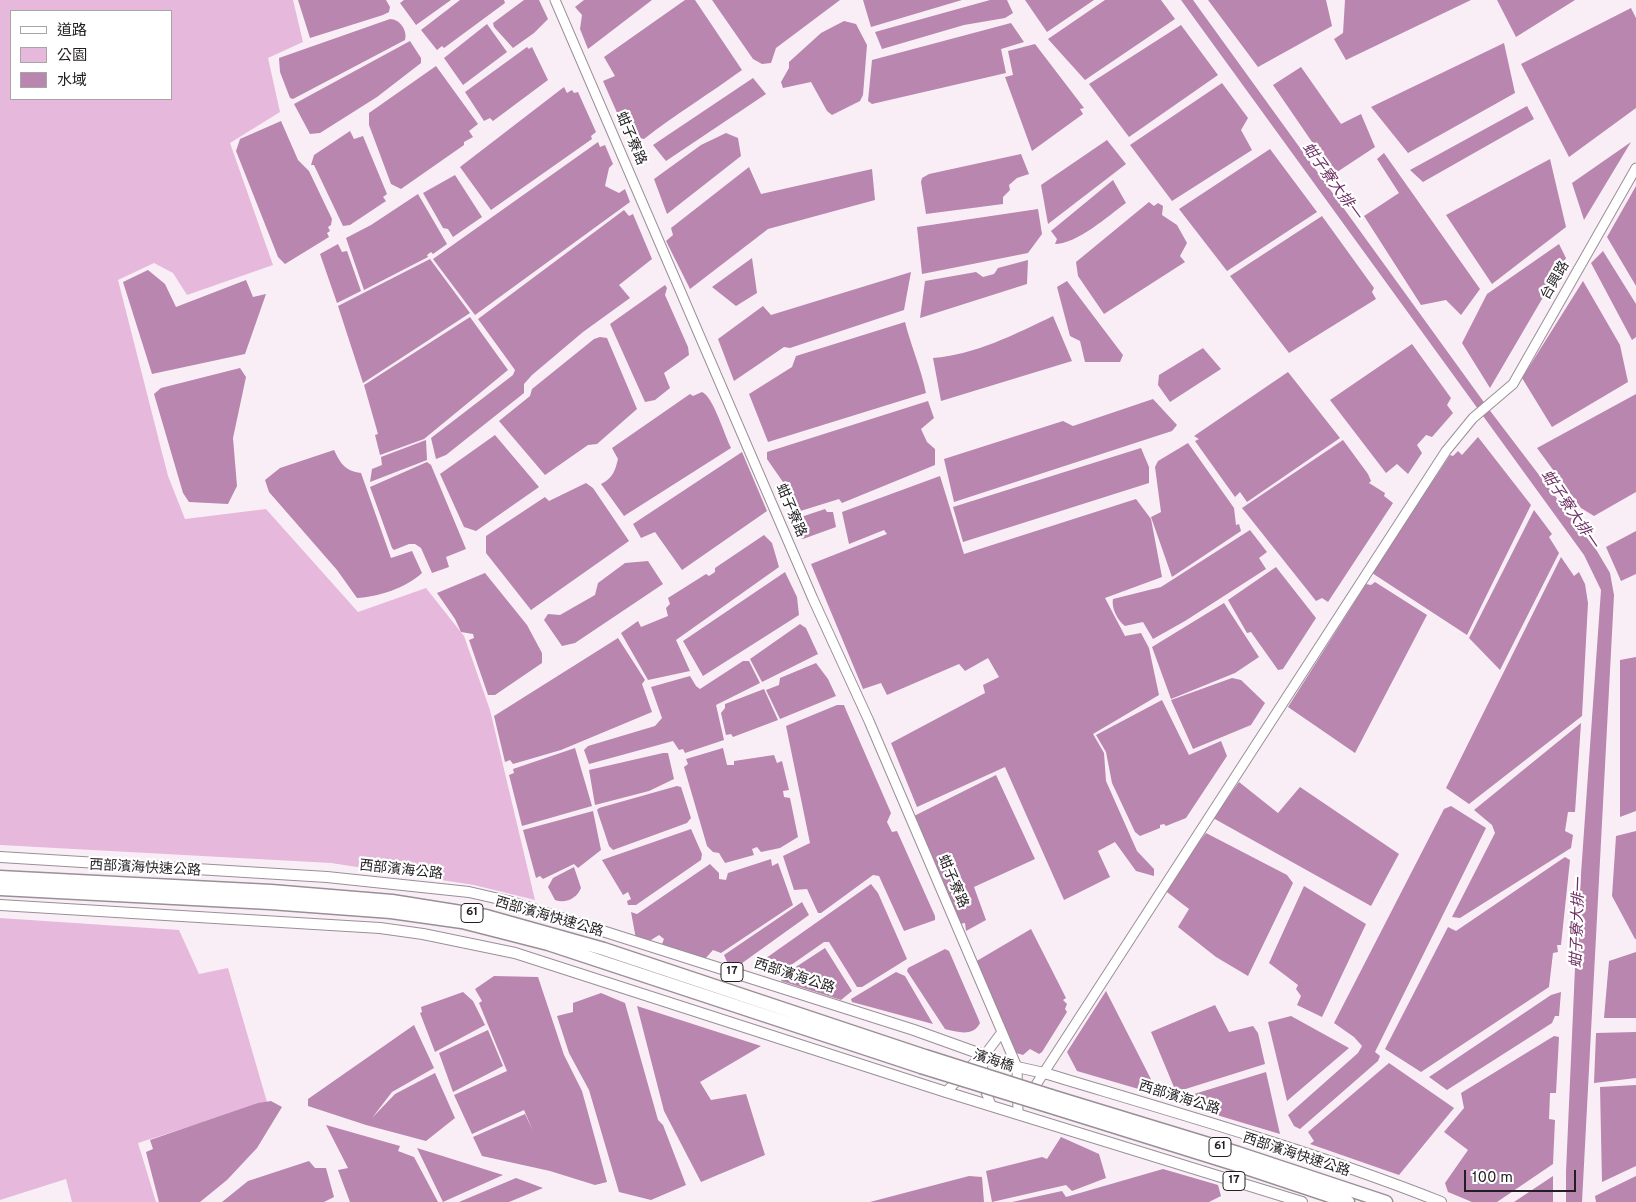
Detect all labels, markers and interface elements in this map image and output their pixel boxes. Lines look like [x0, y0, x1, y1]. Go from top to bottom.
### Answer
legend [10, 10, 172, 100]
text: 道路 [57, 22, 87, 41]
text: 公園 [57, 47, 87, 66]
text: 水域 [57, 72, 87, 91]
street label: 蚶子寮路 [611, 110, 649, 168]
water label: 蚶子寮大排一 [1297, 140, 1365, 224]
street label: 台興路 [1538, 259, 1574, 303]
water label: 蚶子寮大排一 [1536, 468, 1602, 552]
street label: 蚶子寮路 [771, 482, 809, 540]
street label: 蚶子寮路 [933, 853, 971, 911]
street label: 西部濱海快速公路 [89, 858, 201, 880]
street label: 西部濱海公路 [358, 858, 444, 884]
water label: 蚶子寮大排一 [1568, 878, 1590, 968]
street label: 西部濱海快速公路 [493, 894, 605, 942]
road number: 61 [461, 904, 483, 922]
street label: 西部濱海公路 [751, 956, 837, 998]
road number: 17 [721, 962, 743, 982]
street label: 濱海橋 [970, 1048, 1016, 1076]
street label: 西部濱海公路 [1136, 1079, 1222, 1119]
street label: 西部濱海快速公路 [1240, 1131, 1352, 1181]
road number: 61 [1209, 1138, 1231, 1156]
scale bar [1466, 1160, 1578, 1192]
text: 100 m [1472, 1169, 1513, 1188]
road number: 17 [1223, 1172, 1245, 1190]

